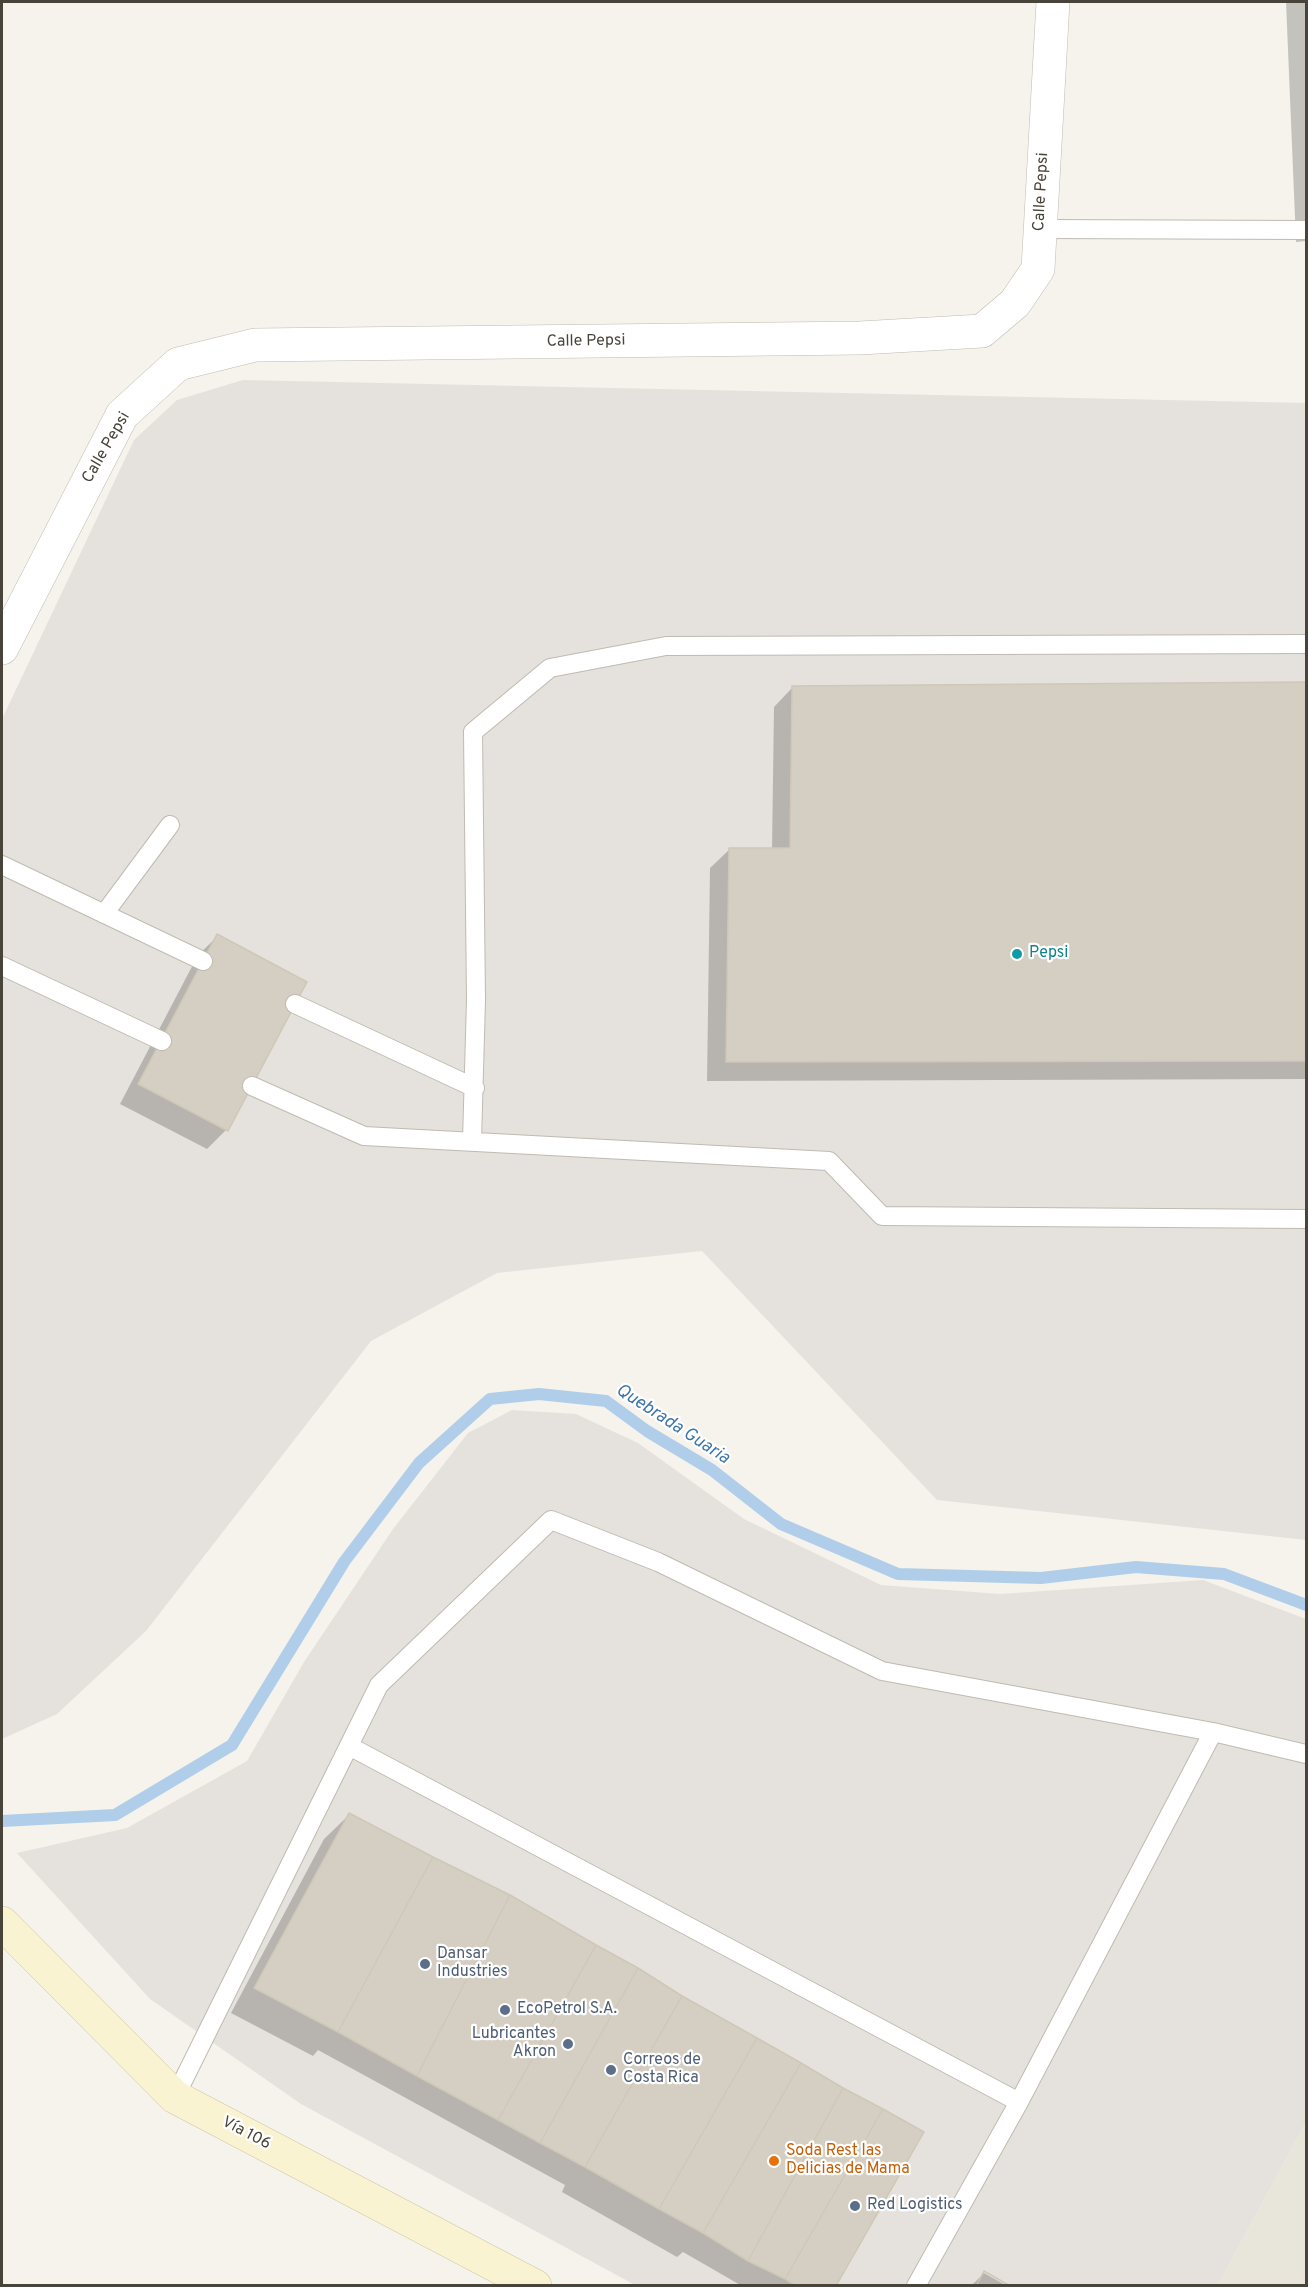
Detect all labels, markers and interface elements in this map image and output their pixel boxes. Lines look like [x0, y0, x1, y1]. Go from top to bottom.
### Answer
street label: Calle Pepsi [1030, 152, 1054, 232]
street label: Calle Pepsi [546, 332, 626, 352]
street label: Calle Pepsi [79, 409, 135, 487]
place label: Pepsi [1029, 944, 1068, 964]
marker: Pepsi [1010, 947, 1024, 961]
water label: Quebrada Guaria [611, 1380, 733, 1470]
place label: Dansar Industries [437, 1945, 508, 1983]
marker: Dansar Industries [418, 1957, 432, 1971]
place label: EcoPetrol S.A. [517, 2000, 617, 2020]
marker: EcoPetrol S.A. [498, 2003, 512, 2017]
place label: Lubricantes Akron [472, 2025, 556, 2063]
marker: Lubricantes Akron [561, 2037, 575, 2051]
place label: Correos de Costa Rica [623, 2051, 701, 2089]
marker: Correos de Costa Rica [604, 2063, 618, 2077]
street label: Vía 106 [218, 2113, 274, 2155]
place label: Soda Rest las Delicias de Mama [786, 2142, 910, 2180]
marker: Soda Rest las Delicias de Mama [767, 2154, 781, 2168]
place label: Red Logistics [867, 2196, 963, 2216]
marker: Red Logistics [848, 2199, 862, 2213]

